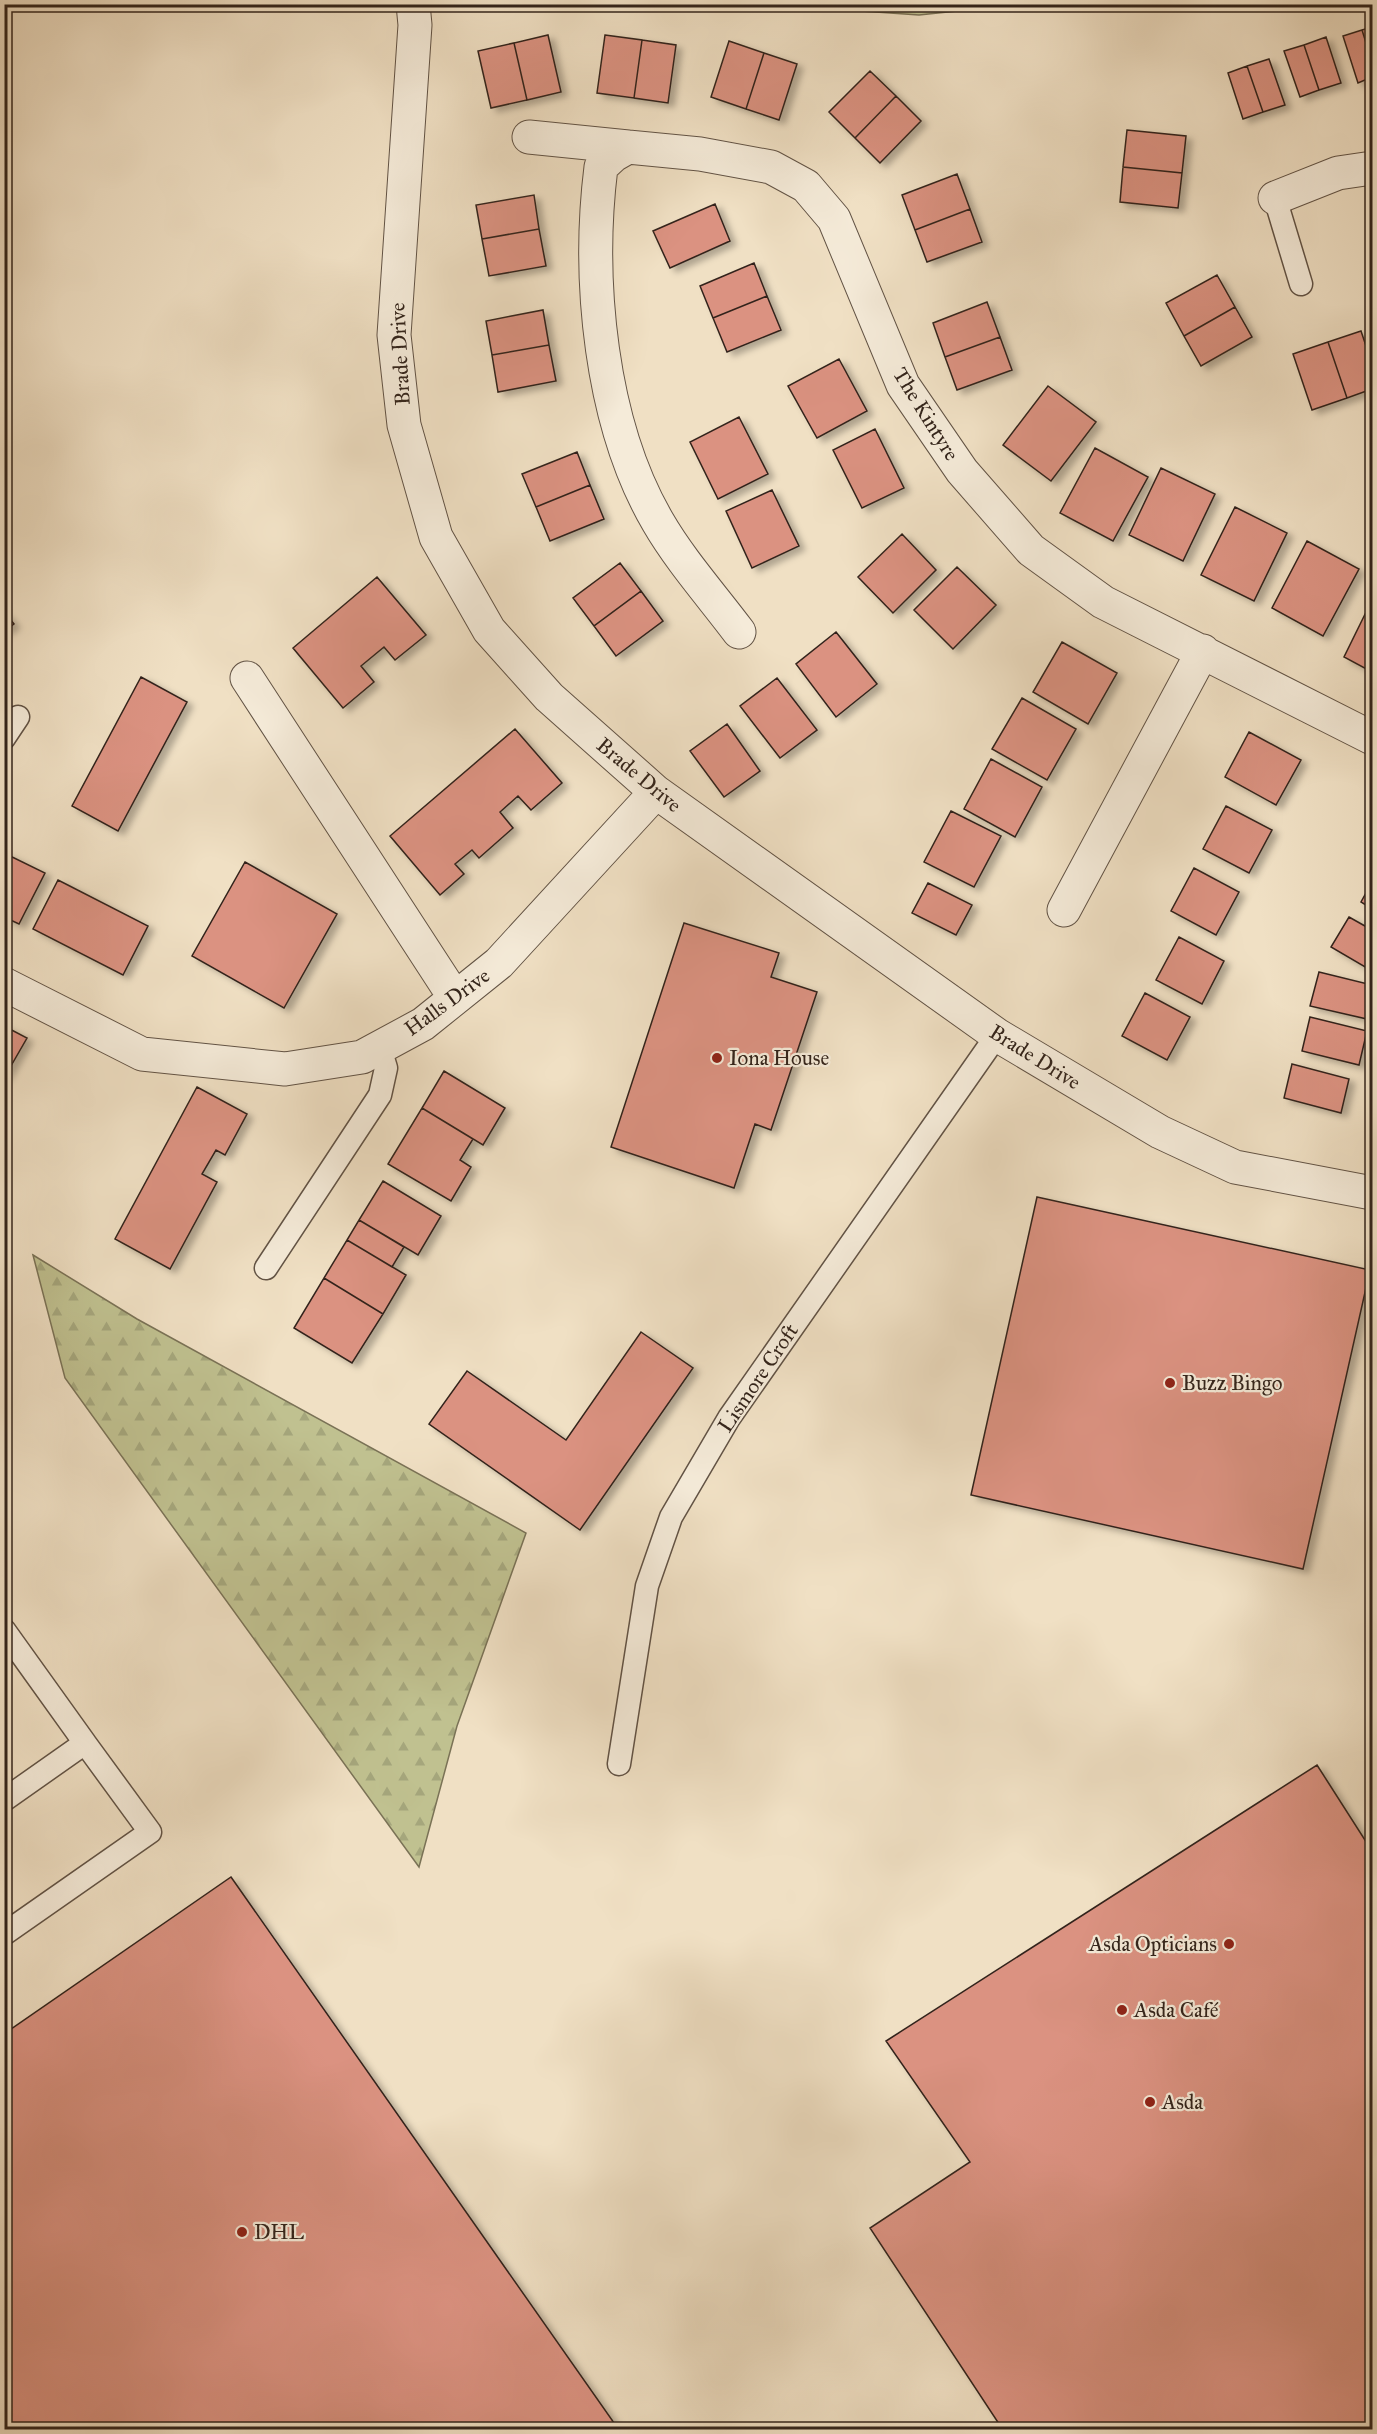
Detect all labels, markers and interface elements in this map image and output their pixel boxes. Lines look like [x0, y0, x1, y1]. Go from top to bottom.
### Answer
street label: Brade Drive [384, 302, 416, 406]
street label: The Kintyre [887, 363, 965, 466]
street label: Brade Drive [591, 732, 687, 818]
street label: Halls Drive [399, 962, 495, 1042]
street label: Brade Drive [984, 1019, 1086, 1095]
place label: Iona House [729, 1045, 830, 1071]
marker: Iona House [710, 1051, 724, 1065]
street label: Lismore Croft [712, 1318, 804, 1437]
place label: Buzz Bingo [1182, 1370, 1283, 1396]
marker: Buzz Bingo [1163, 1376, 1177, 1390]
place label: Asda Opticians [1088, 1931, 1217, 1957]
marker: Asda Opticians [1222, 1937, 1236, 1951]
place label: Asda Café [1133, 1997, 1219, 2023]
marker: Asda Café [1115, 2003, 1129, 2017]
place label: Asda [1161, 2089, 1203, 2115]
marker: Asda [1143, 2095, 1157, 2109]
place label: DHL [254, 2219, 304, 2245]
marker: DHL [235, 2225, 249, 2239]

